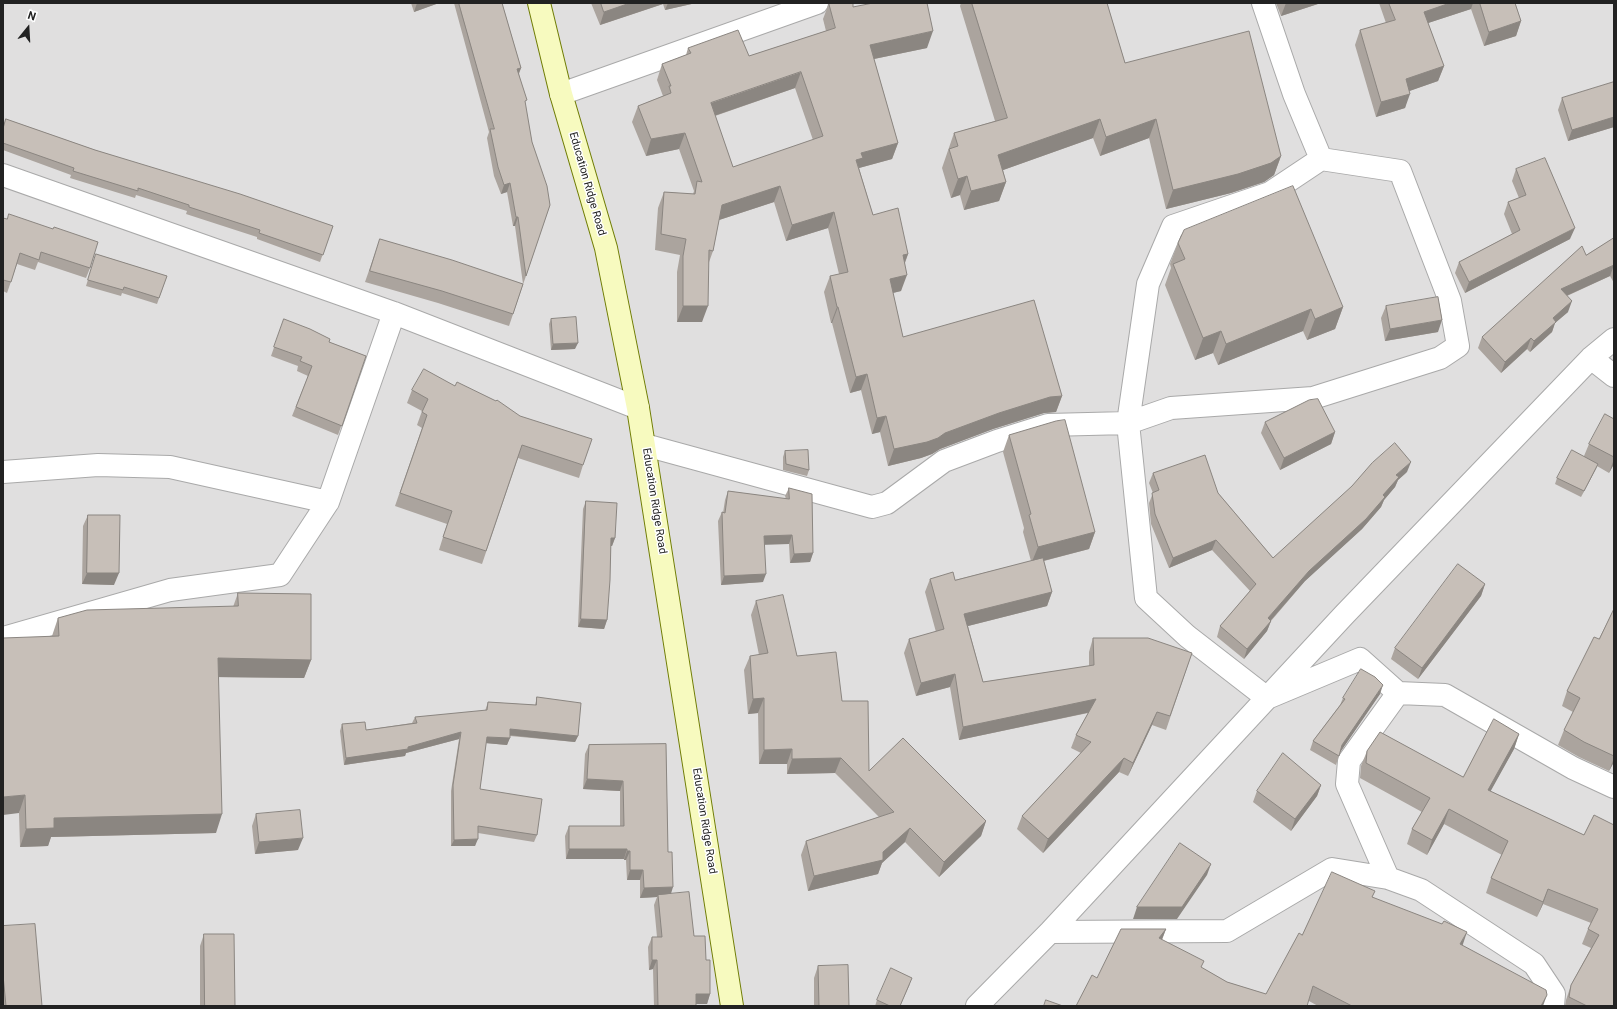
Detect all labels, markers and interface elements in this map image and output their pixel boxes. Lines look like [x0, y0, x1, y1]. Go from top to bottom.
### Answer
north arrow [8, 8, 48, 48]
text: N [26, 9, 38, 23]
street label: Education Ridge Road [566, 131, 608, 237]
street label: Education Ridge Road [639, 447, 669, 555]
street label: Education Ridge Road [689, 767, 719, 875]

